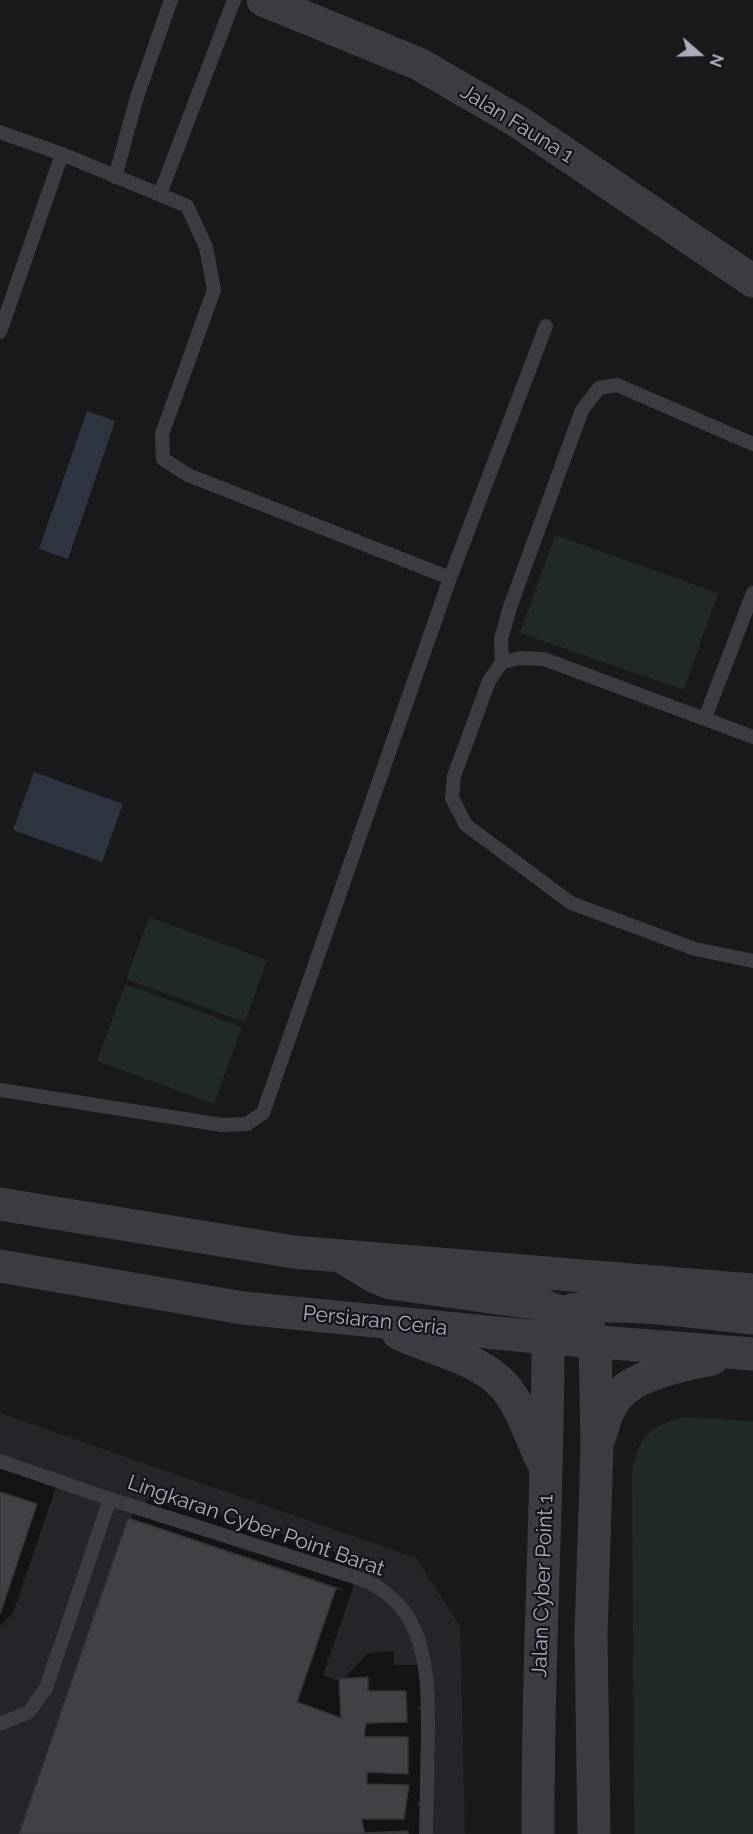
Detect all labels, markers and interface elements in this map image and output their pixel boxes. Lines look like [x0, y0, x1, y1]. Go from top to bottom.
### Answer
north arrow [669, 24, 729, 84]
text: N [705, 51, 727, 69]
street label: Jalan Fauna 1 [456, 79, 578, 169]
street label: Persiaran Ceria [301, 1301, 449, 1341]
street label: Lingkaran Cyber Point Barat [124, 1470, 388, 1582]
street label: Jalan Cyber Point 1 [527, 1494, 559, 1678]

